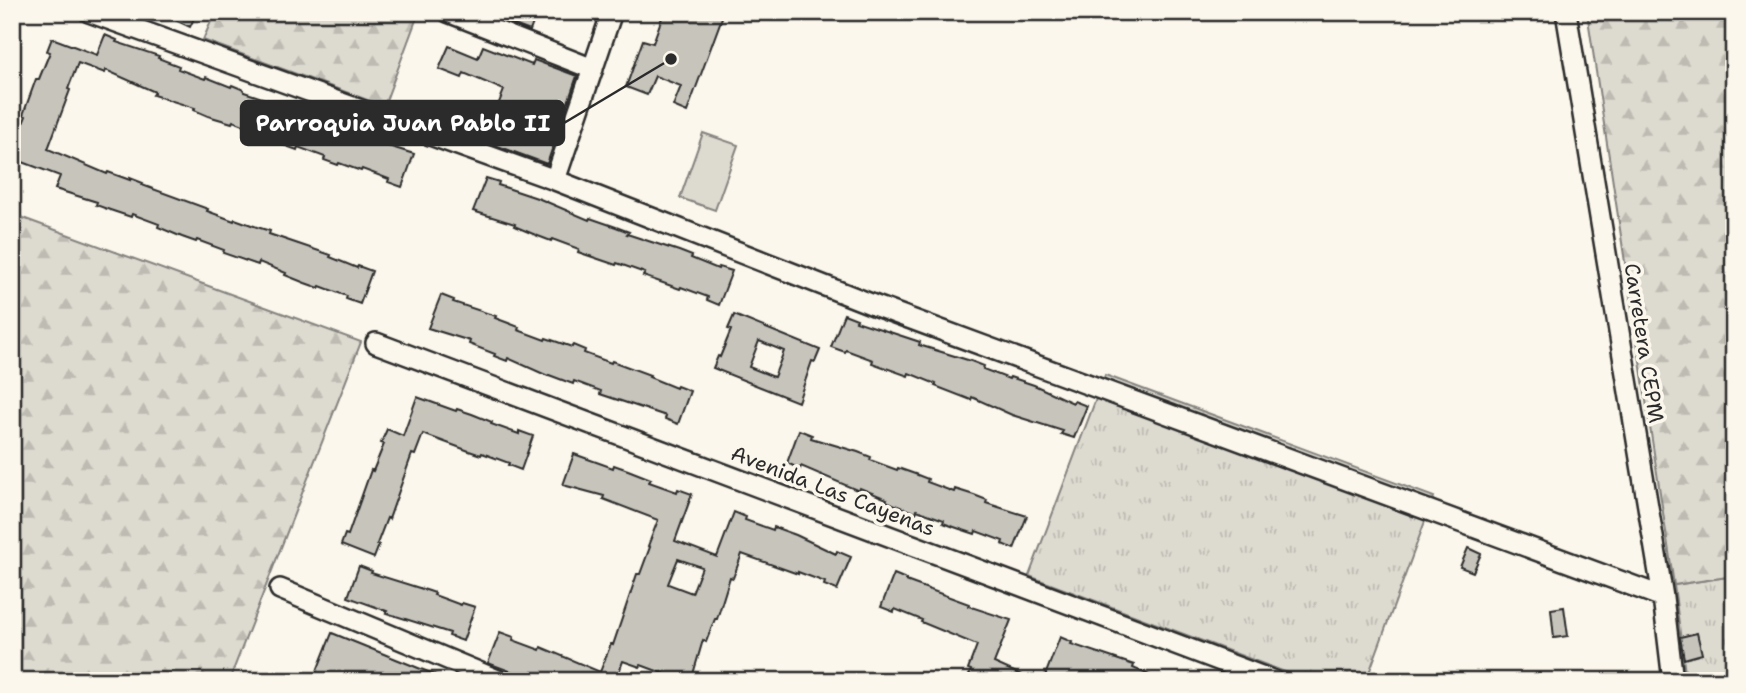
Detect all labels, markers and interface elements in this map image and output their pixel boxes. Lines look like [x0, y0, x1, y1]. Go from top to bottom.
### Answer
callout: Parroquia Juan Pablo II [241, 101, 564, 145]
text: Parroquia Juan Pablo II [256, 108, 551, 138]
street label: Carretera CEPM [1618, 261, 1670, 425]
street label: Avenida Las Cayenas [727, 439, 939, 543]

